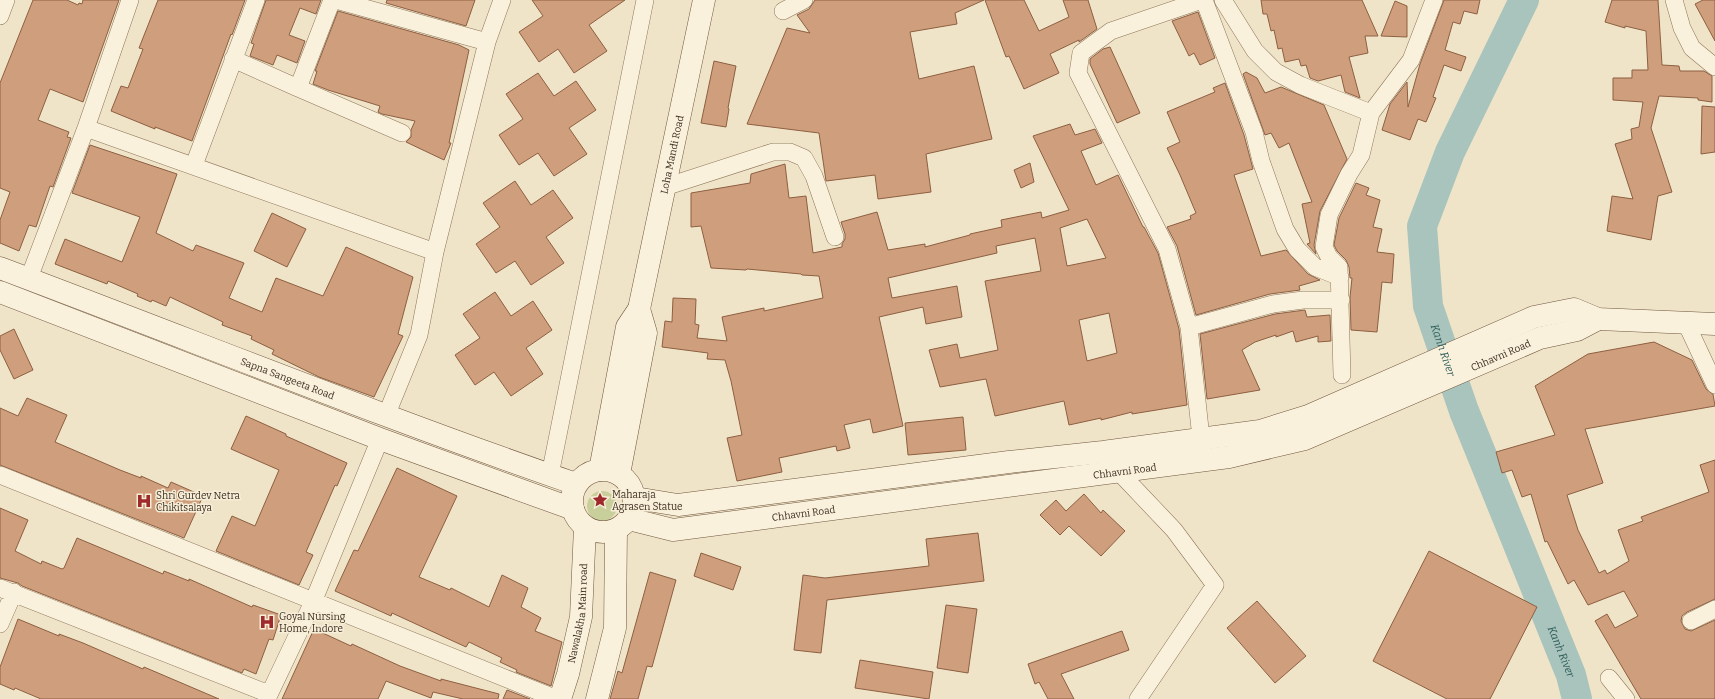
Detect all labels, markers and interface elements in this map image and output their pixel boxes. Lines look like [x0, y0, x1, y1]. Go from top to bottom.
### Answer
street label: Loha Mandi Road [658, 114, 687, 195]
water label: Kanh River [1428, 322, 1458, 379]
street label: Chhavni Road [1469, 338, 1533, 374]
street label: Sapna Sangeeta Road [239, 356, 336, 402]
street label: Chhavni Road [1092, 462, 1157, 482]
place label: Maharaja Agrasen Statue [612, 489, 683, 513]
place label: Shri Gurdev Netra Chikitsalaya [156, 490, 241, 514]
place icon: Maharaja Agrasen Statue [591, 491, 609, 509]
hospital icon: Shri Gurdev Netra Chikitsalaya [135, 492, 153, 510]
street label: Chhavni Road [771, 504, 836, 524]
street label: Nawalakha Main road [566, 563, 590, 664]
place label: Goyal Nursing Home, Indore [279, 611, 346, 635]
hospital icon: Goyal Nursing Home, Indore [258, 613, 276, 631]
water label: Kanh River [1545, 624, 1577, 680]

